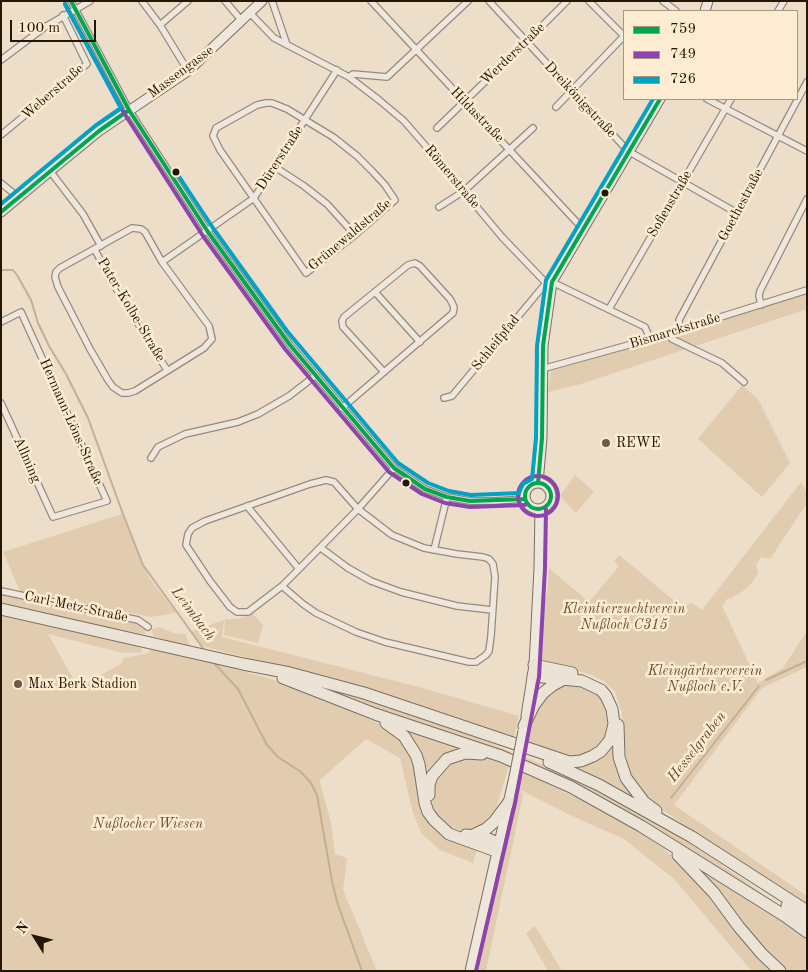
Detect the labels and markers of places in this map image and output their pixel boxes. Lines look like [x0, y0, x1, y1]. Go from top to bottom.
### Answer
unlabelled marker [171, 167, 181, 177]
unlabelled marker [600, 188, 610, 198]
place label: REWE [616, 435, 660, 451]
marker: REWE [600, 437, 612, 449]
unlabelled marker [401, 478, 411, 488]
place label: Max Berk Stadion [28, 676, 137, 692]
marker: Max Berk Stadion [12, 678, 24, 690]

